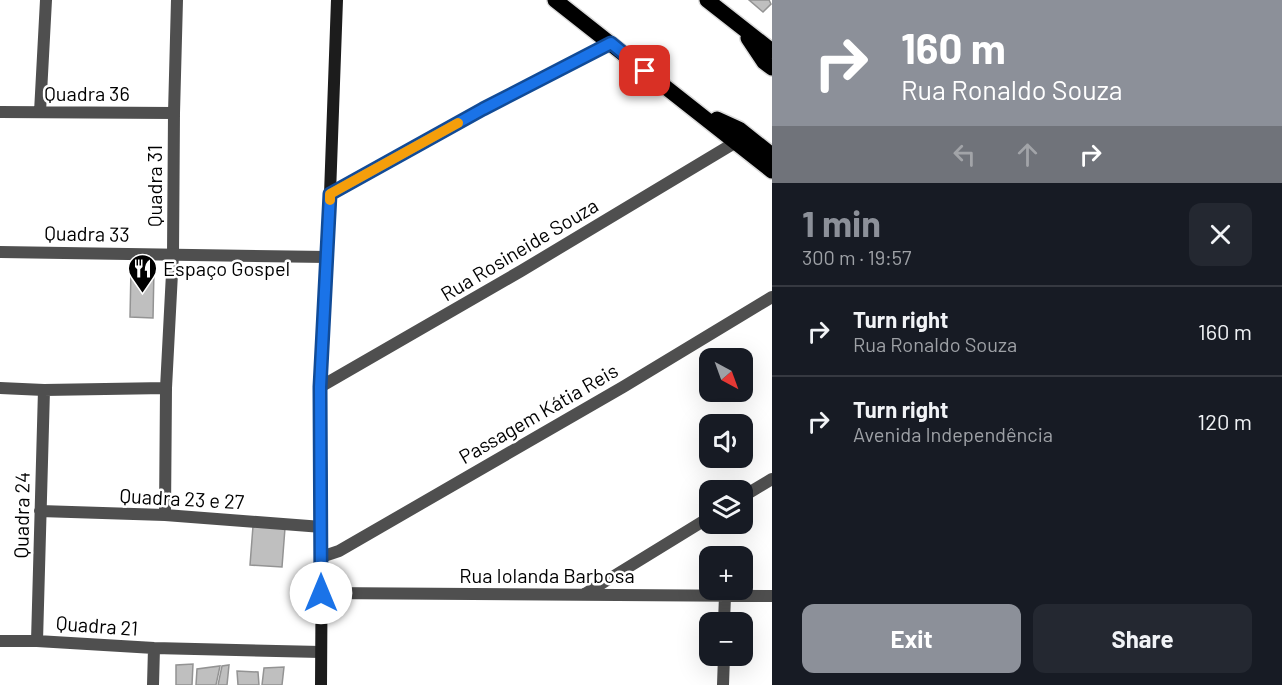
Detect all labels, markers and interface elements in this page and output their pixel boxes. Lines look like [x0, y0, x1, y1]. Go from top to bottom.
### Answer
text: 160 m [901, 22, 1006, 72]
icon: right [802, 24, 880, 102]
pin [619, 45, 670, 96]
icon: arrive [628, 54, 661, 87]
text: Rua Ronaldo Souza [901, 73, 1123, 105]
street label: Quadra 36 [44, 81, 130, 105]
icon: left [948, 138, 981, 171]
icon: ahead [1011, 138, 1044, 171]
icon: right [1074, 138, 1107, 171]
street label: Quadra 31 [142, 145, 166, 227]
street label: Rua Rosineide Souza [436, 193, 602, 305]
text: 1 min [802, 201, 881, 244]
button: close [1189, 203, 1252, 266]
street label: Quadra 33 [44, 220, 130, 246]
text: 300 m · 19:57 [802, 245, 912, 269]
restaurant icon: Espaço Gospel [126, 252, 158, 294]
place label: Espaço Gospel [163, 256, 290, 280]
text: Turn right [853, 306, 948, 332]
icon: right [802, 315, 835, 348]
text: 160 m [1198, 318, 1252, 344]
text: Rua Ronaldo Souza [853, 332, 1017, 356]
north arrow [699, 348, 753, 402]
map controls [699, 348, 753, 666]
street label: Passagem Kátia Reis [454, 358, 622, 468]
text: Turn right [853, 396, 948, 422]
icon: right [802, 405, 835, 438]
text: 120 m [1197, 408, 1252, 434]
button: sound [699, 414, 753, 468]
text: Avenida Independência [853, 422, 1053, 446]
street label: Quadra 24 [8, 472, 34, 558]
button: layers [699, 480, 753, 534]
street label: Quadra 23 e 27 [119, 483, 245, 513]
button: + [699, 546, 753, 600]
position arrow [289, 561, 353, 625]
street label: Rua Iolanda Barbosa [459, 563, 635, 587]
button: Exit [802, 604, 1021, 673]
button: Share [1033, 604, 1252, 673]
street label: Quadra 21 [55, 610, 139, 640]
button: − [699, 612, 753, 666]

